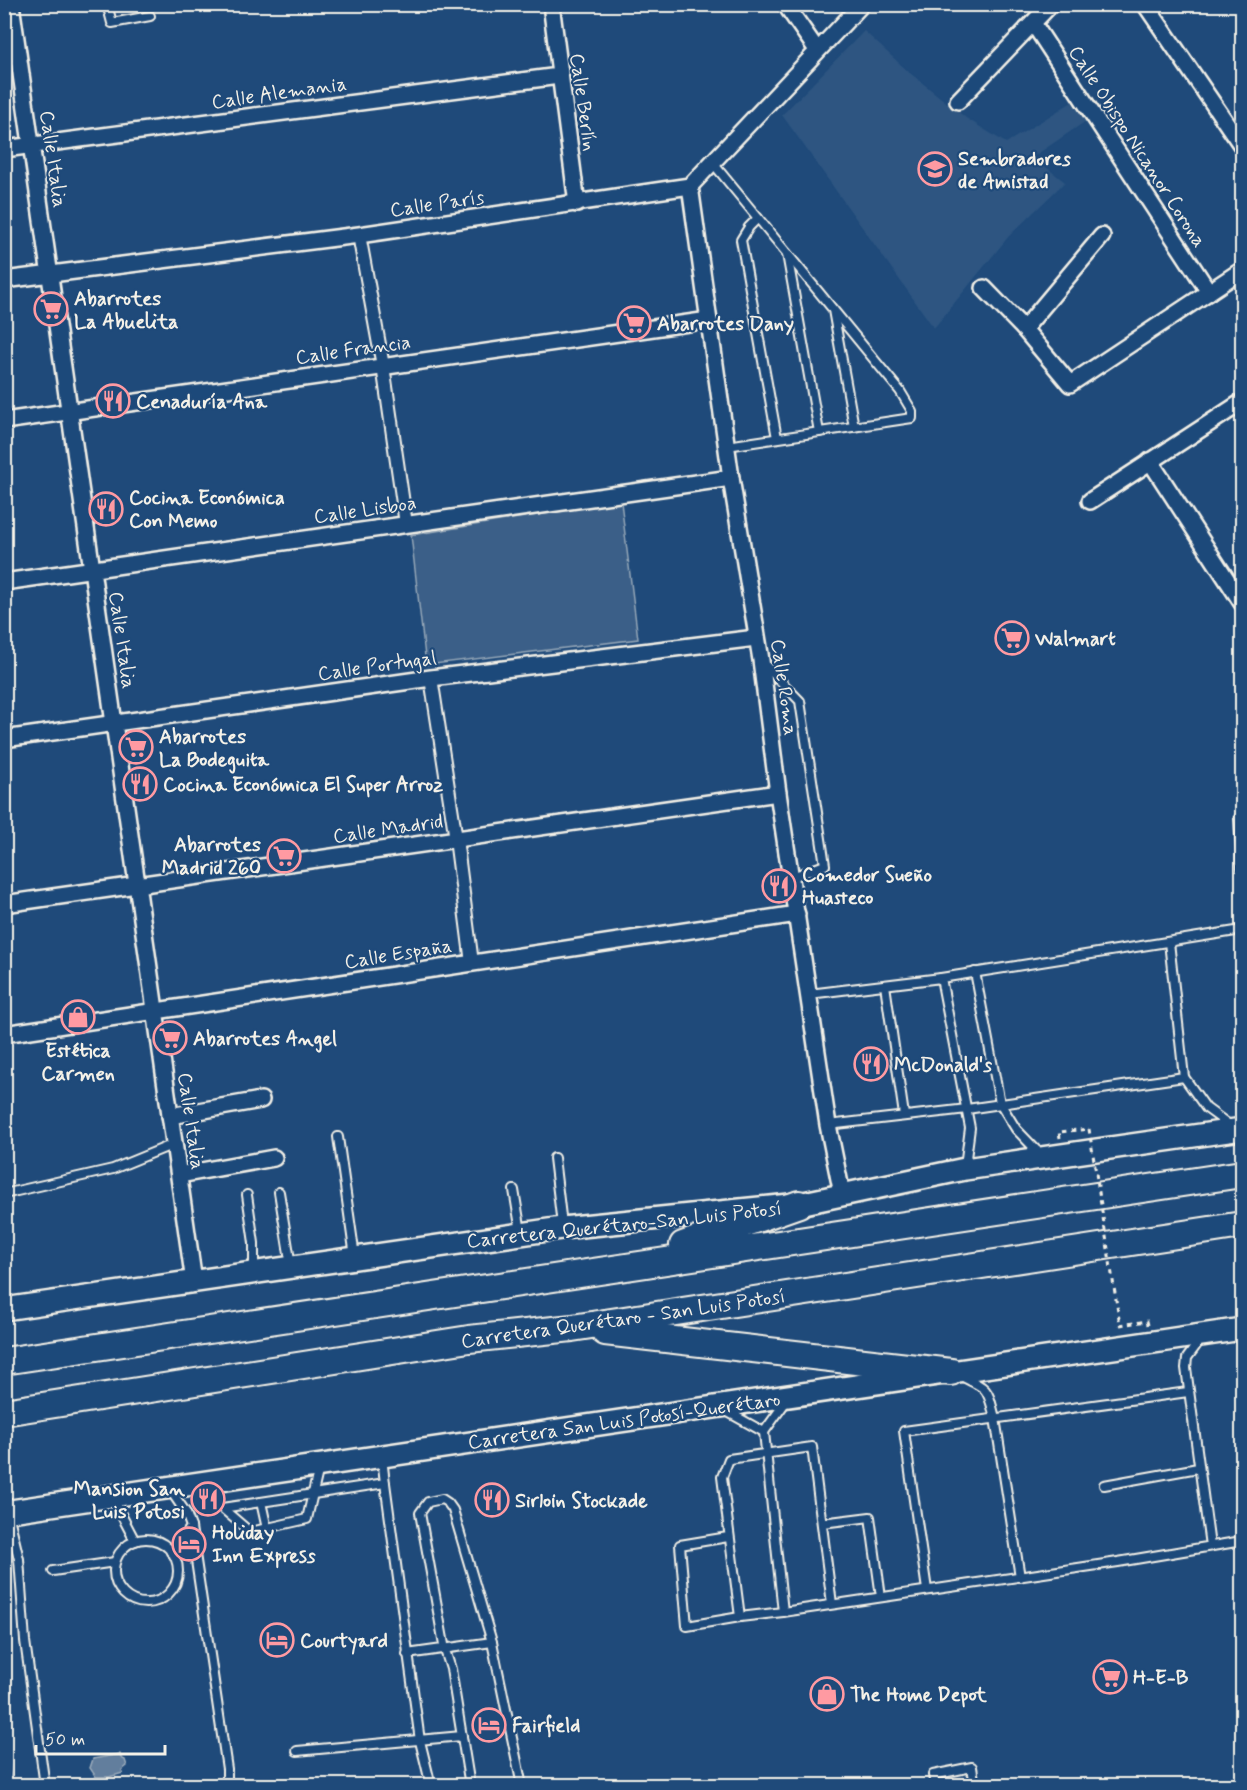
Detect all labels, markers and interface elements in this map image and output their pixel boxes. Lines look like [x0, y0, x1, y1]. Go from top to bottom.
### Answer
street label: Calle Obispo Nicanor Corona [1061, 41, 1212, 253]
street label: Calle Berlín [562, 52, 603, 153]
street label: Calle Alemania [210, 71, 349, 116]
street label: Calle Italia [32, 109, 73, 210]
place label: Sembradores de Amistad [958, 146, 1071, 196]
school or university icon: Sembradores de Amistad [917, 151, 953, 187]
street label: Calle París [388, 184, 486, 224]
place label: Abarrotes La Abuelita [74, 286, 179, 336]
supermarket icon: Abarrotes La Abuelita [33, 291, 69, 327]
supermarket icon: Abarrotes Dany [616, 305, 652, 341]
place label: Abarrotes Dany [657, 311, 794, 338]
street label: Calle Francia [294, 329, 413, 372]
restaurant icon: Cenaduría Ana [95, 383, 131, 419]
place label: Cenaduría Ana [136, 389, 268, 416]
place label: Cocina Económica Con Memo [129, 485, 285, 535]
street label: Calle Lisboa [312, 490, 418, 531]
restaurant icon: Cocina Económica Con Memo [88, 491, 124, 527]
street label: Calle Italia [101, 590, 142, 691]
supermarket icon: Walmart [994, 620, 1030, 656]
place label: Walmart [1034, 626, 1116, 653]
street label: Calle Roma [763, 637, 804, 737]
street label: Calle Portugal [316, 645, 438, 688]
place label: Abarrotes La Bodeguita [159, 724, 270, 774]
supermarket icon: Abarrotes La Bodeguita [118, 729, 154, 765]
restaurant icon: Cocina Económica El Super Arroz [122, 766, 158, 802]
place label: Cocina Económica El Super Arroz [163, 772, 443, 799]
street label: Calle Madrid [331, 808, 445, 851]
place label: Abarrotes Madrid 260 [162, 832, 261, 882]
supermarket icon: Abarrotes Madrid 260 [266, 838, 302, 874]
place label: Comedor Sueño Huasteco [802, 862, 933, 912]
restaurant icon: Comedor Sueño Huasteco [761, 868, 797, 904]
street label: Calle España [343, 933, 454, 976]
shop icon: Estética Carmen [60, 999, 96, 1035]
supermarket icon: Abarrotes Angel [152, 1020, 188, 1056]
place label: Abarrotes Angel [193, 1026, 337, 1053]
place label: Estética Carmen [41, 1038, 115, 1088]
restaurant icon: McDonald's [853, 1046, 889, 1082]
place label: McDonald's [894, 1052, 992, 1079]
street label: Calle Italia [170, 1071, 211, 1172]
street label: Carretera Querétaro-San Luis Potosí [465, 1196, 783, 1255]
street label: Carretera Querétaro - San Luis Potosí [459, 1283, 787, 1356]
street label: Carretera San Luis Potosí-Querétaro [466, 1386, 782, 1457]
place label: Mansion San Luis Potosi [74, 1476, 185, 1526]
restaurant icon: Mansion San Luis Potosi [190, 1481, 226, 1517]
restaurant icon: Sirloin Stockade [474, 1482, 510, 1518]
place label: Sirloin Stockade [515, 1488, 648, 1515]
place label: Holiday Inn Express [212, 1520, 316, 1570]
hotel icon: Holiday Inn Express [171, 1526, 207, 1562]
hotel icon: Courtyard [259, 1622, 295, 1658]
place label: Courtyard [300, 1628, 388, 1655]
supermarket icon: H-E-B [1092, 1659, 1128, 1695]
place label: H-E-B [1133, 1665, 1189, 1692]
shop icon: The Home Depot [809, 1676, 845, 1712]
place label: The Home Depot [850, 1682, 988, 1709]
hotel icon: Fairfield [471, 1707, 507, 1743]
place label: Fairfield [512, 1713, 580, 1740]
scale bar [36, 1718, 165, 1756]
text: 50 m [45, 1728, 85, 1752]

